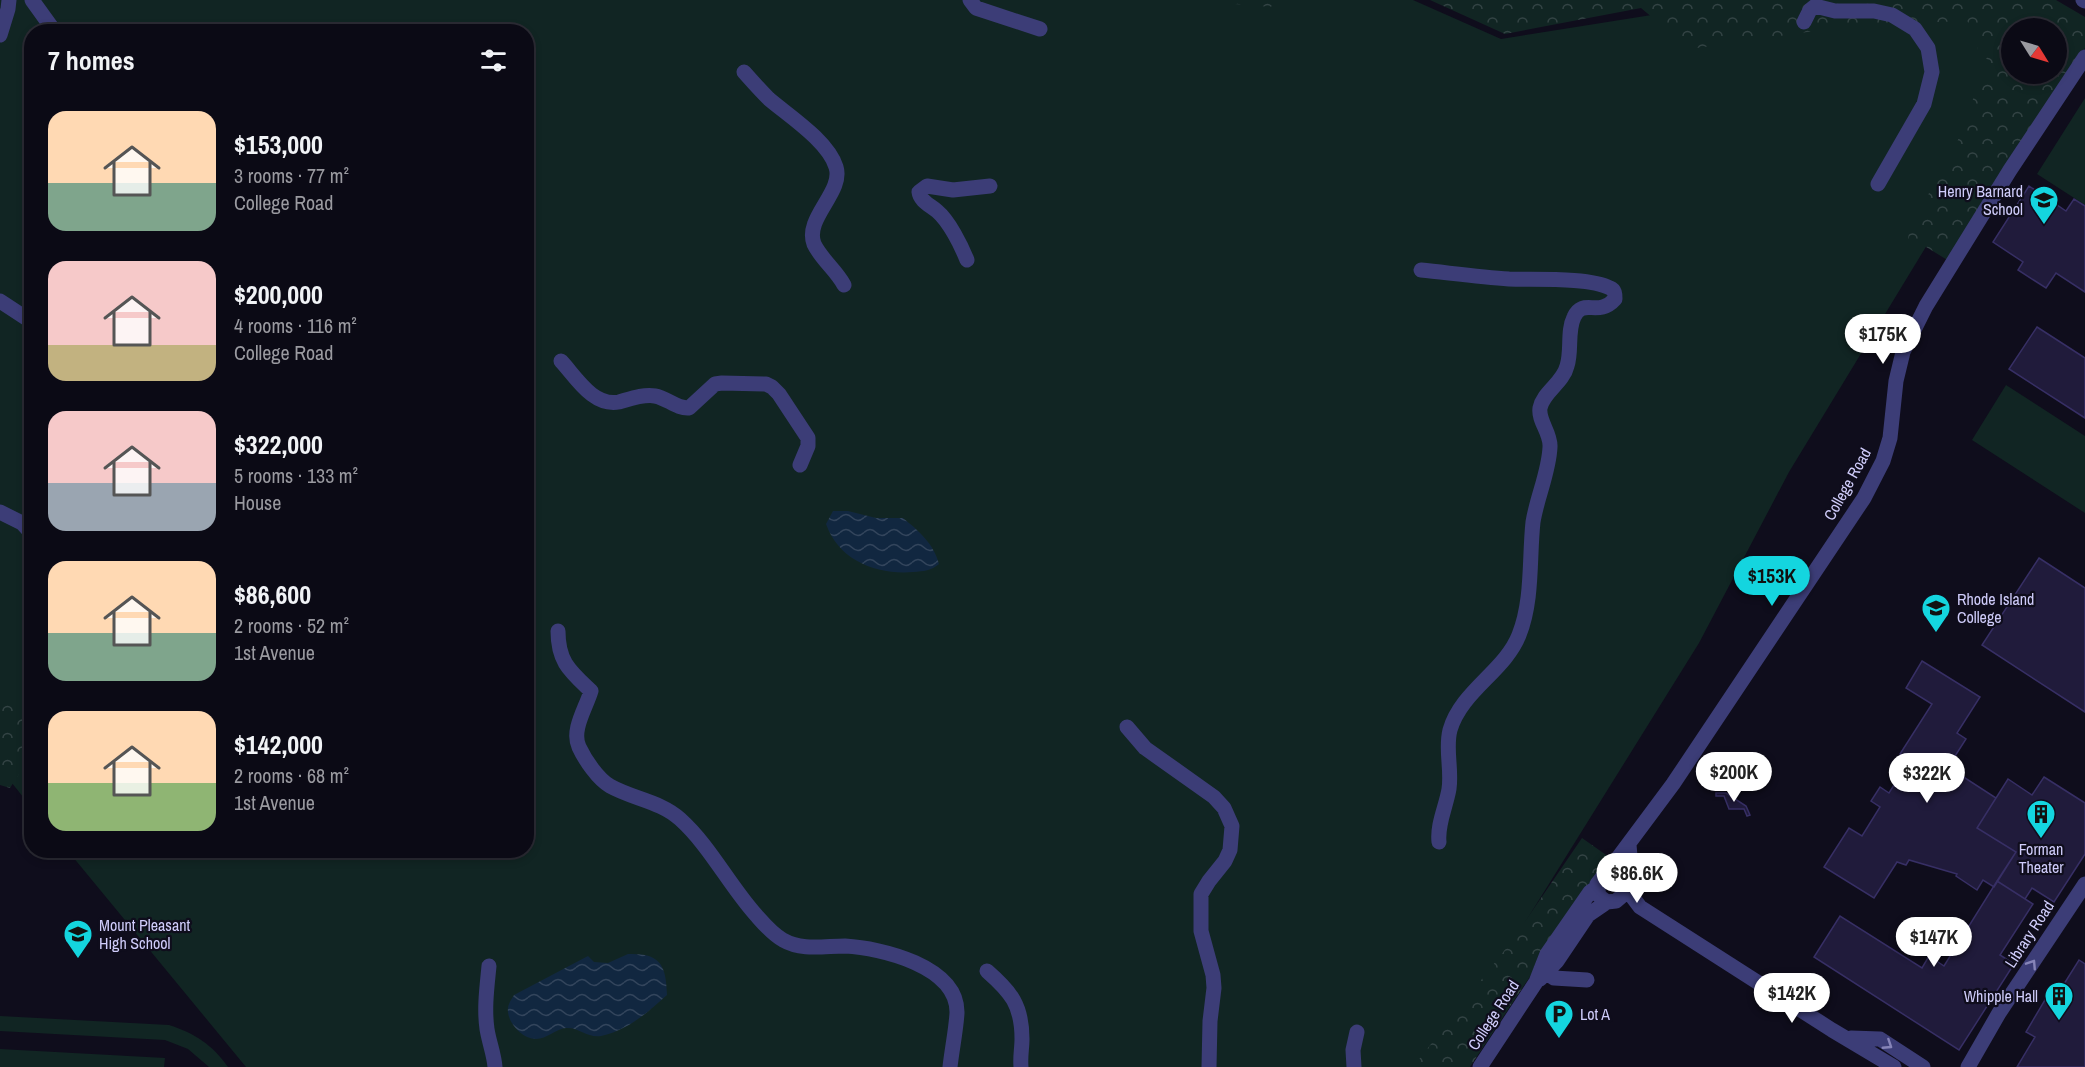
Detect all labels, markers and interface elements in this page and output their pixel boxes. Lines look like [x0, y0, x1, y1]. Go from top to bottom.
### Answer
north arrow [2001, 18, 2067, 84]
map controls [2001, 18, 2067, 84]
text: 7 homes [48, 43, 135, 78]
icon: filters [477, 44, 510, 77]
text: $153,000 [234, 127, 323, 162]
icon: home [96, 135, 168, 207]
text: 3 rooms · 77 m² [234, 162, 349, 189]
place label: Henry Barnard School [1938, 180, 2023, 220]
school or university icon: Henry Barnard School [2028, 184, 2060, 226]
text: College Road [234, 189, 333, 216]
text: $200,000 [234, 277, 323, 312]
icon: home [96, 285, 168, 357]
text: 4 rooms · 116 m² [234, 312, 357, 339]
pin: $175K [1841, 314, 1925, 365]
text: $175K [1859, 320, 1907, 347]
text: College Road [234, 339, 333, 366]
text: $322,000 [234, 427, 323, 462]
icon: home [96, 435, 168, 507]
street label: College Road [1818, 444, 1876, 524]
text: 5 rooms · 133 m² [234, 462, 358, 489]
text: House [234, 489, 281, 516]
pin: $153K [1730, 556, 1814, 607]
text: $153K [1748, 562, 1796, 589]
text: $86,600 [234, 577, 311, 612]
icon: home [96, 585, 168, 657]
place label: Rhode Island College [1957, 588, 2034, 628]
school or university icon: Rhode Island College [1920, 592, 1952, 634]
text: 2 rooms · 52 m² [234, 612, 349, 639]
text: 1st Avenue [234, 639, 315, 666]
text: $142,000 [234, 727, 323, 762]
icon: home [96, 735, 168, 807]
pin: $200K [1692, 752, 1776, 803]
pin: $322K [1885, 753, 1969, 804]
text: $200K [1710, 758, 1758, 785]
text: $322K [1903, 759, 1951, 786]
text: 2 rooms · 68 m² [234, 762, 349, 789]
text: 1st Avenue [234, 789, 315, 816]
building icon: Forman Theater [2025, 798, 2057, 840]
place label: Forman Theater [2018, 838, 2064, 878]
pin: $86.6K [1588, 853, 1686, 904]
text: $86.6K [1611, 859, 1663, 886]
street label: Library Road [1999, 896, 2059, 972]
place label: Mount Pleasant High School [99, 914, 191, 954]
pin: $147K [1892, 917, 1976, 968]
school or university icon: Mount Pleasant High School [62, 918, 94, 960]
text: $147K [1910, 923, 1958, 950]
one-way arrow [2024, 959, 2035, 970]
pin: $142K [1750, 973, 1834, 1024]
street label: College Road [1462, 976, 1524, 1054]
text: $142K [1768, 979, 1816, 1006]
building icon: Whipple Hall [2043, 980, 2075, 1022]
place label: Whipple Hall [1964, 985, 2038, 1007]
parking icon: Lot A [1543, 998, 1575, 1040]
place label: Lot A [1580, 1003, 1610, 1025]
one-way arrow [1881, 1038, 1892, 1049]

